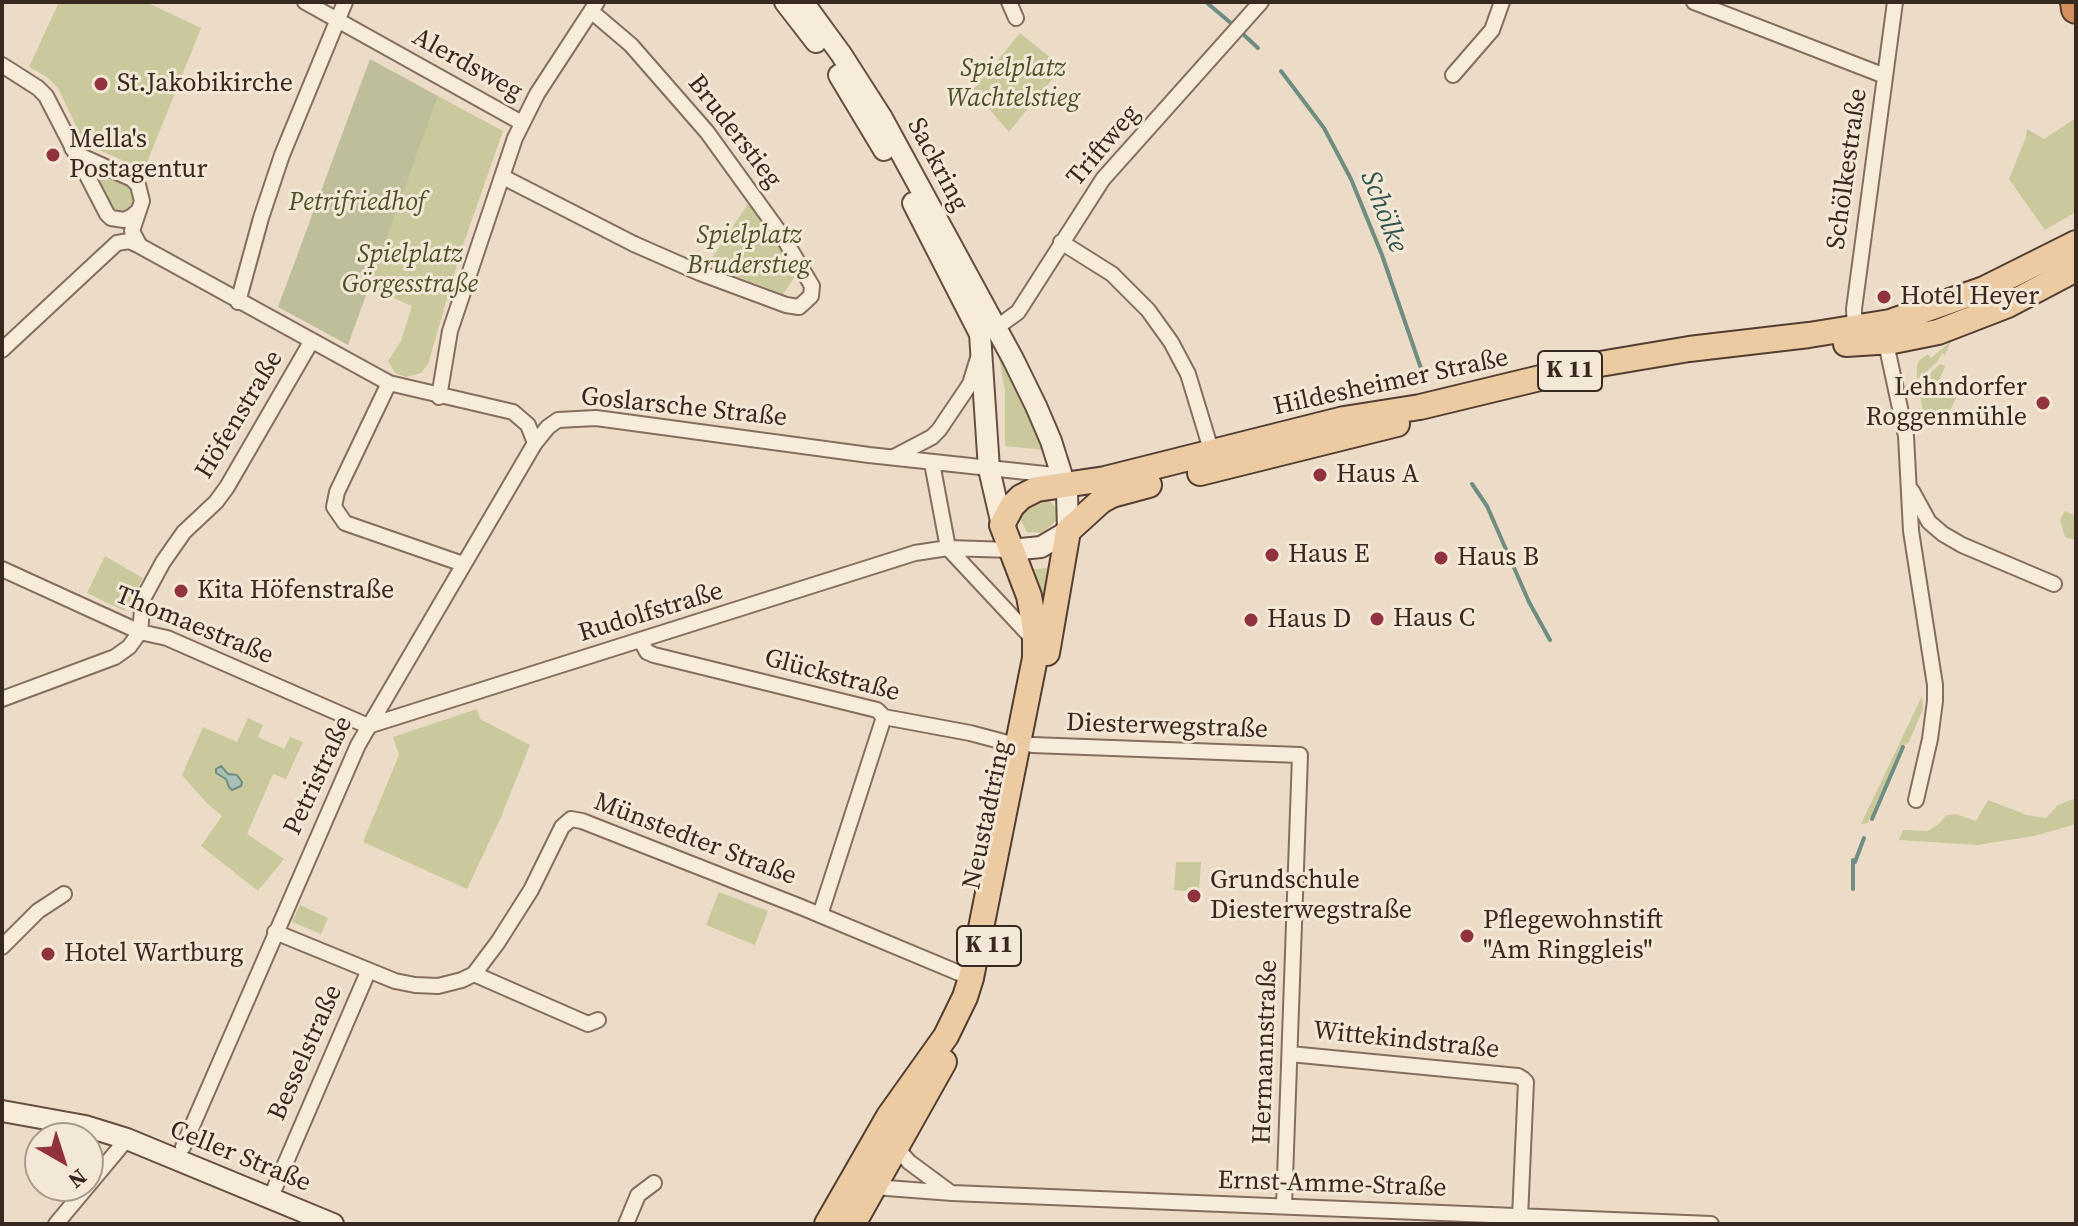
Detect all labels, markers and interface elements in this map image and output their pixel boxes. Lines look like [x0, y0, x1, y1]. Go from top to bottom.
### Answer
street label: Alerdsweg [406, 22, 528, 108]
park label: Spielplatz Wachtelstieg [946, 53, 1080, 114]
place label: St.Jakobikirche [117, 68, 293, 100]
street label: Bruderstieg [680, 69, 788, 195]
marker: St.Jakobikirche [92, 75, 110, 93]
street label: Schölkestraße [1821, 86, 1875, 252]
street label: Triftweg [1061, 99, 1147, 193]
street label: Sackring [899, 113, 975, 217]
place label: Mella's Postagentur [69, 124, 207, 186]
marker: Mella's Postagentur [44, 146, 62, 164]
water label: Schölke [1352, 166, 1414, 258]
park label: Petrifriedhof [288, 187, 426, 219]
park label: Spielplatz Bruderstieg [687, 220, 811, 282]
park label: Spielplatz Görgesstraße [342, 239, 478, 300]
place label: Hotel Heyer [1900, 281, 2039, 313]
marker: Hotel Heyer [1875, 288, 1893, 306]
street label: Hildesheimer Straße [1271, 343, 1511, 423]
street label: Höfenstraße [189, 345, 291, 485]
road number: K 11 [1538, 351, 1602, 391]
place label: Lehndorfer Roggenmühle [1866, 372, 2027, 434]
street label: Goslarsche Straße [579, 382, 789, 434]
marker: Lehndorfer Roggenmühle [2034, 394, 2052, 412]
place label: Haus A [1336, 459, 1419, 491]
marker: Haus A [1311, 466, 1329, 484]
place label: Haus E [1288, 539, 1369, 571]
place label: Haus B [1457, 542, 1539, 574]
marker: Haus E [1263, 546, 1281, 564]
marker: Haus B [1432, 549, 1450, 567]
place label: Kita Höfenstraße [197, 575, 394, 607]
street label: Rudolfstraße [575, 576, 727, 650]
street label: Thomaestraße [110, 580, 278, 672]
marker: Kita Höfenstraße [172, 582, 190, 600]
place label: Haus C [1393, 603, 1475, 635]
place label: Haus D [1267, 604, 1351, 636]
marker: Haus C [1368, 610, 1386, 628]
marker: Haus D [1242, 611, 1260, 629]
street label: Glückstraße [761, 643, 903, 709]
street label: Diesterwegstraße [1065, 708, 1269, 746]
street label: Petristraße [278, 712, 360, 840]
street label: Neustadtring [957, 738, 1019, 892]
street label: Münstedter Straße [589, 787, 801, 893]
place label: Grundschule Diesterwegstraße [1210, 865, 1412, 926]
marker: Grundschule Diesterwegstraße [1185, 887, 1203, 905]
place label: Pflegewohnstift "Am Ringgleis" [1483, 905, 1663, 966]
road number: K 11 [957, 926, 1021, 966]
marker: Pflegewohnstift "Am Ringgleis" [1458, 927, 1476, 945]
place label: Hotel Wartburg [64, 938, 244, 970]
marker: Hotel Wartburg [39, 945, 57, 963]
street label: Hermannstraße [1247, 959, 1285, 1145]
street label: Besselstraße [262, 980, 350, 1126]
street label: Wittekindstraße [1311, 1016, 1501, 1066]
street label: Celler Straße [165, 1115, 315, 1199]
north arrow [24, 1122, 104, 1202]
text: N [62, 1162, 94, 1196]
street label: Ernst-Amme-Straße [1217, 1165, 1447, 1205]

